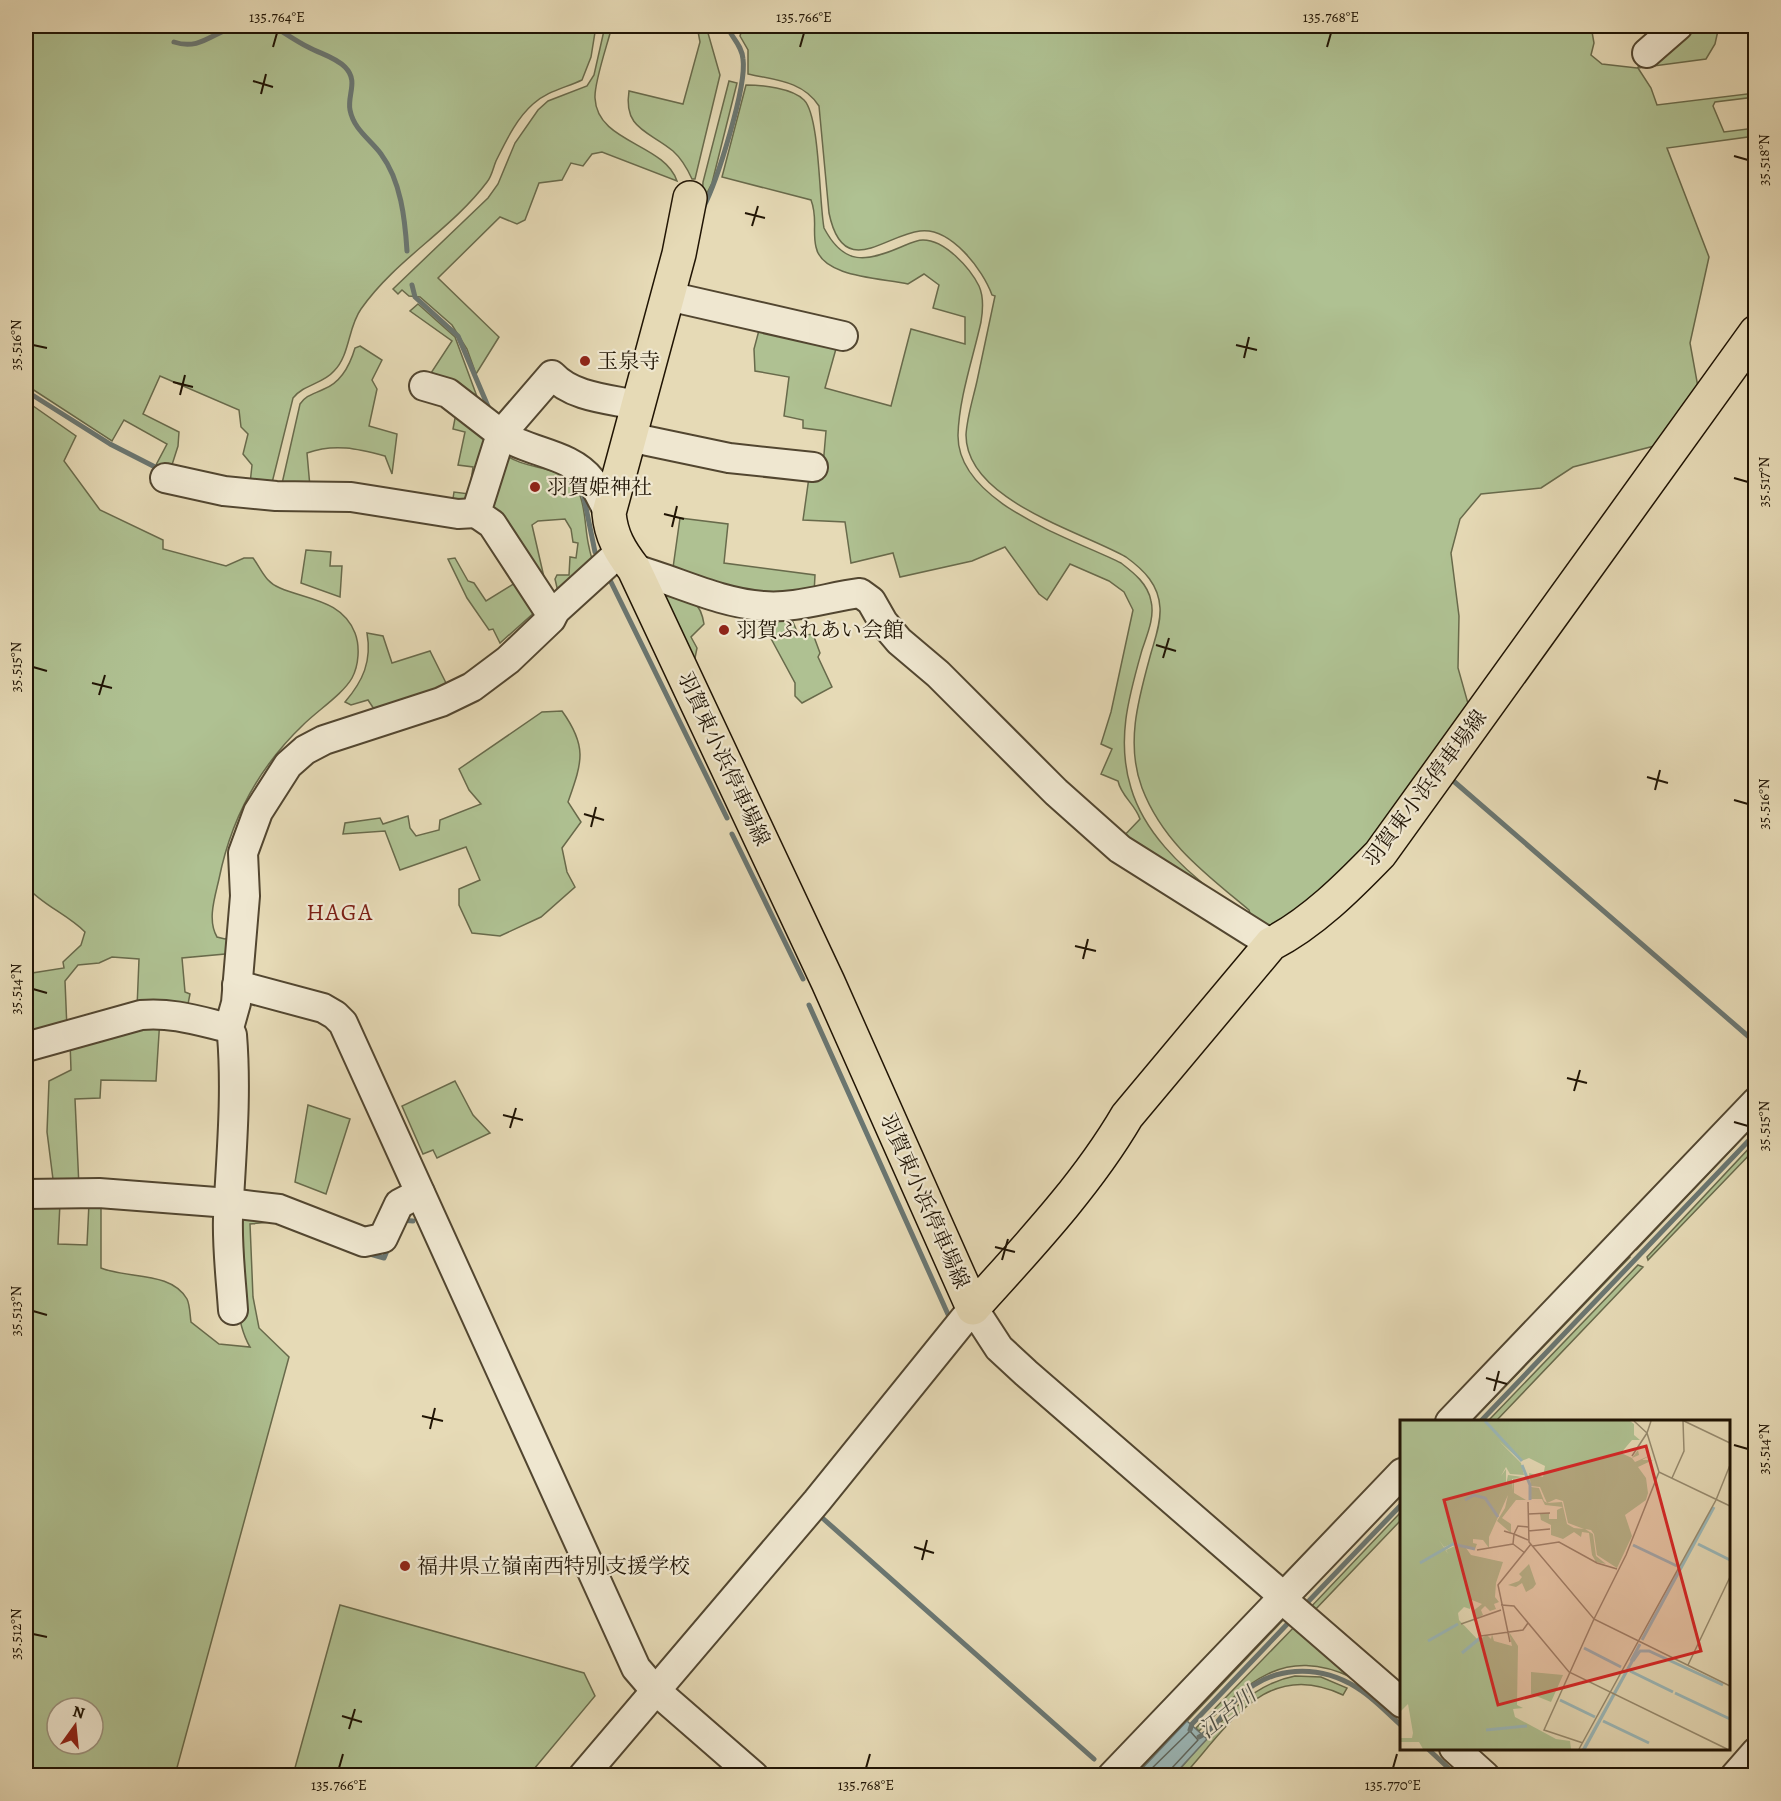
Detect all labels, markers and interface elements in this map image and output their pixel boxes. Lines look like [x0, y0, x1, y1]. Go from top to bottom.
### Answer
text: 135.764°E [249, 7, 305, 27]
text: 135.766°E [776, 7, 832, 27]
text: 135.768°E [1303, 7, 1359, 27]
text: 35.518°N [1754, 134, 1774, 186]
text: 35.516°N [6, 319, 26, 371]
place label: 玉泉寺 [597, 347, 660, 375]
marker: 玉泉寺 [578, 354, 592, 368]
text: 35.517°N [1754, 457, 1774, 507]
place label: 羽賀姫神社 [547, 473, 652, 501]
marker: 羽賀姫神社 [528, 480, 542, 494]
place label: 羽賀ふれあい会館 [736, 616, 904, 644]
marker: 羽賀ふれあい会館 [717, 623, 731, 637]
text: 35.515°N [6, 641, 26, 692]
street label: 羽賀東小浜停車場線 [671, 667, 777, 851]
street label: 羽賀東小浜停車場線 [1357, 704, 1493, 872]
text: 35.516°N [1754, 778, 1774, 830]
district label: HAGA [306, 896, 374, 928]
text: 35.514°N [6, 963, 26, 1014]
text: 35.515°N [1754, 1100, 1774, 1151]
street label: 羽賀東小浜停車場線 [874, 1109, 976, 1293]
text: 35.513°N [6, 1286, 26, 1336]
inset map [1400, 1420, 1730, 1750]
text: 35.514°N [1754, 1423, 1774, 1474]
place label: 福井県立嶺南西特別支援学校 [417, 1552, 690, 1580]
marker: 福井県立嶺南西特別支援学校 [398, 1559, 412, 1573]
text: 35.512°N [6, 1608, 26, 1660]
water label: 江古川 [1193, 1679, 1264, 1745]
north arrow [45, 1696, 105, 1756]
text: N [70, 1700, 87, 1725]
text: 135.766°E [311, 1775, 367, 1795]
text: 135.768°E [838, 1775, 894, 1795]
text: 135.770°E [1365, 1775, 1421, 1795]

